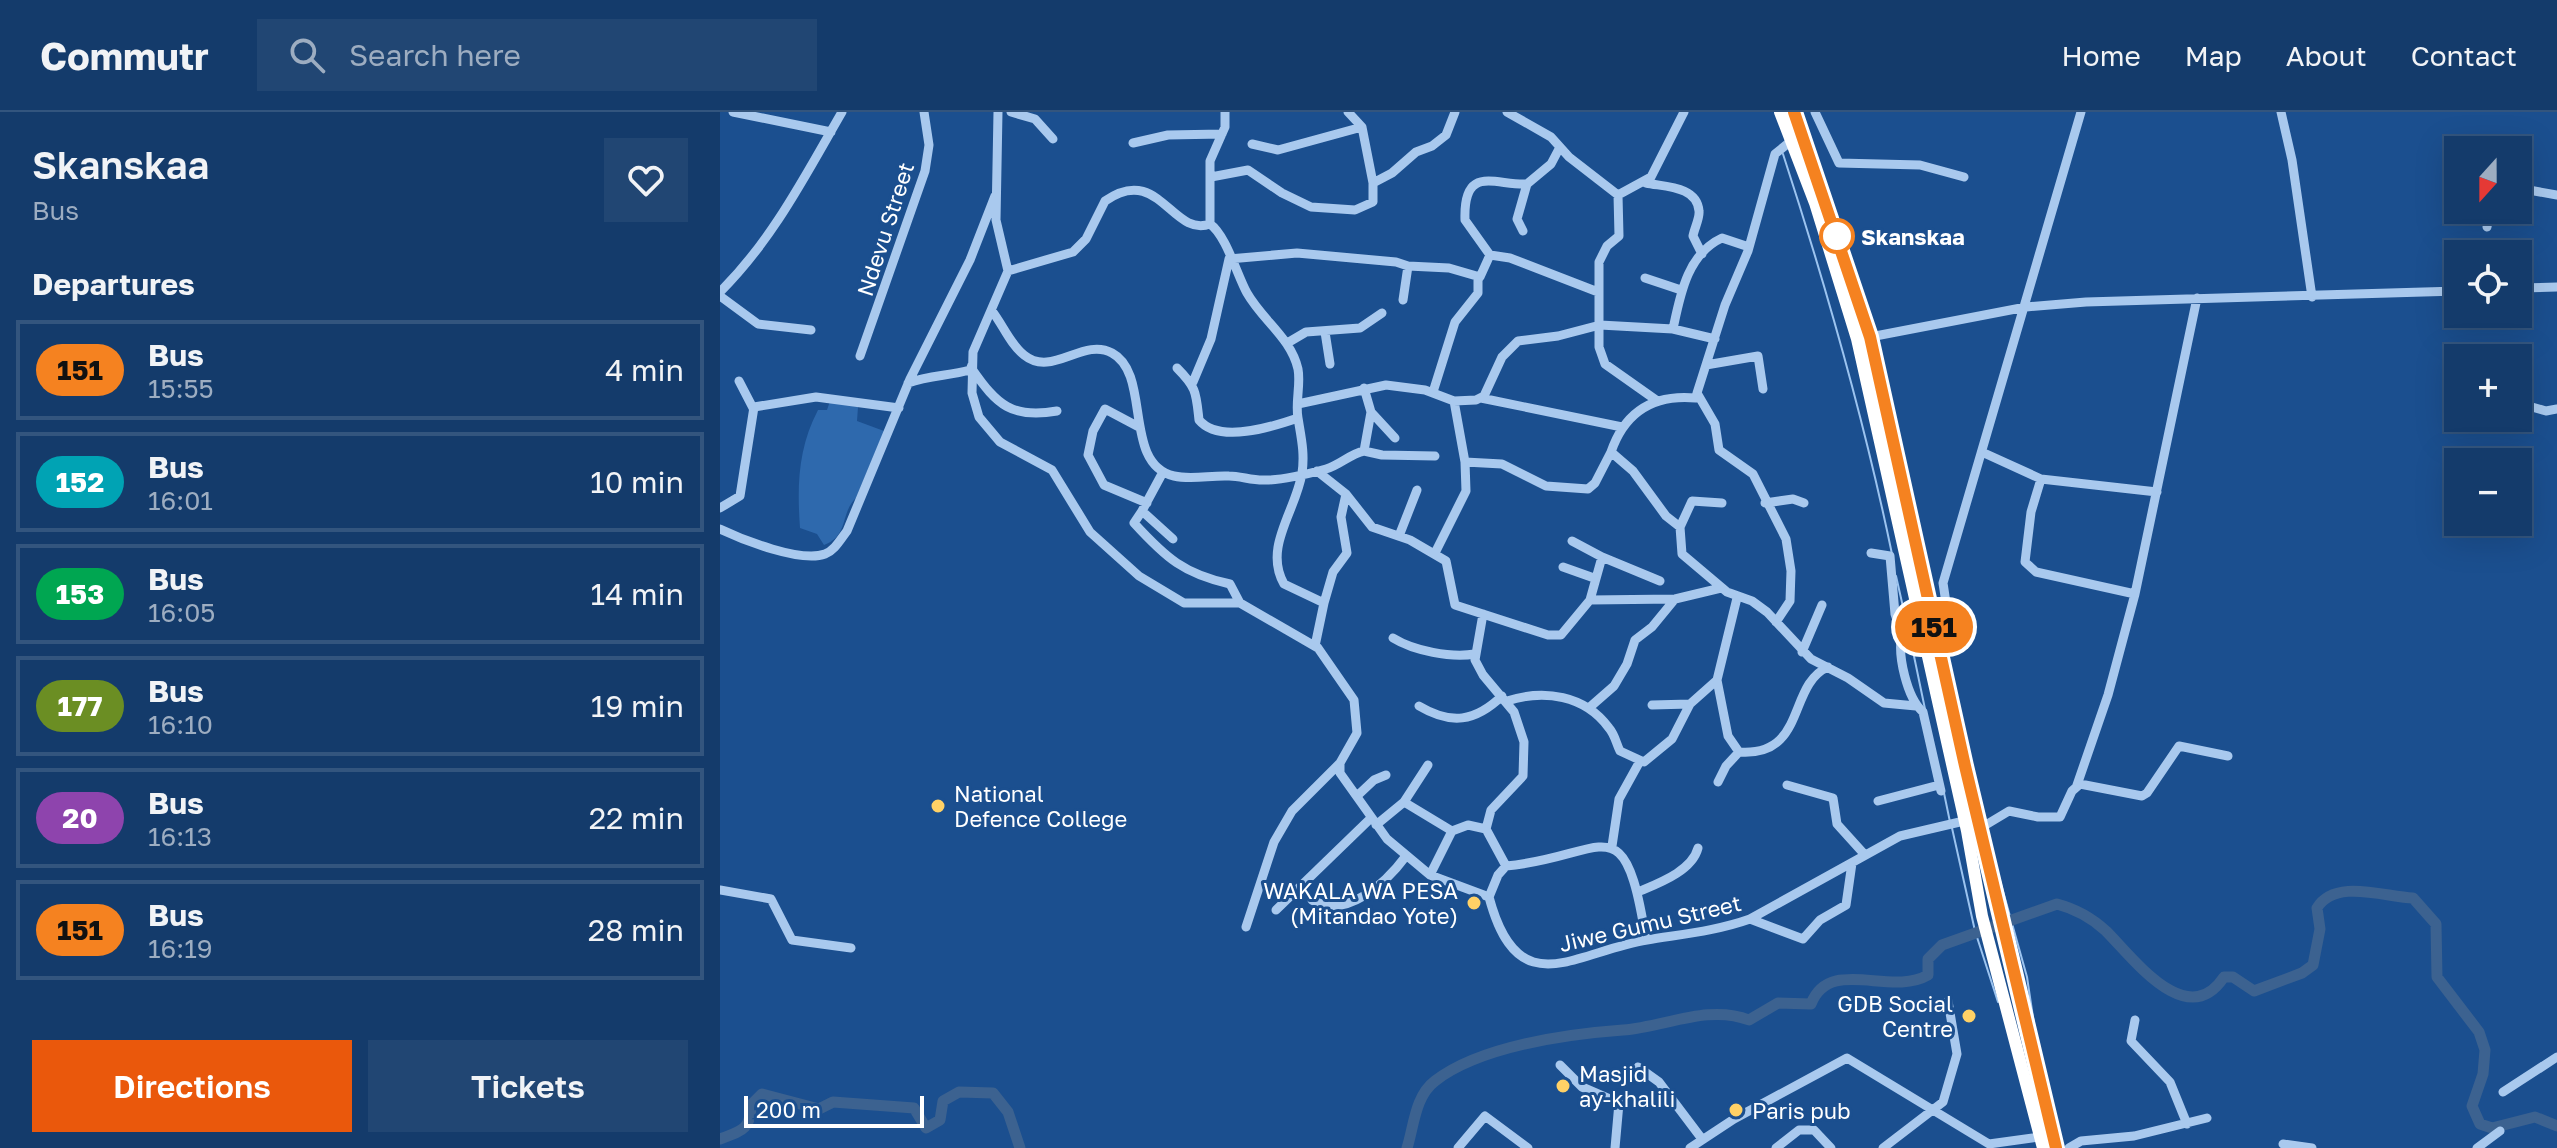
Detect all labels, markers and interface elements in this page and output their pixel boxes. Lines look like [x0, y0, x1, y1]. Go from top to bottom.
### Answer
search box [257, 19, 817, 91]
text: Commutr [40, 33, 209, 78]
icon: search [285, 33, 329, 77]
text: Search here [349, 37, 521, 73]
text: Home [2062, 39, 2141, 72]
text: Map [2185, 39, 2242, 72]
text: About [2286, 39, 2367, 72]
text: Contact [2411, 39, 2517, 72]
north arrow [2444, 136, 2532, 224]
map controls [2444, 136, 2532, 536]
button: heart [604, 138, 688, 222]
text: Skanskaa [32, 142, 209, 187]
street label: Ndevu Street [851, 159, 919, 299]
text: Bus [32, 195, 79, 226]
marker: Skanskaa [1820, 219, 1854, 253]
place label: Skanskaa [1861, 223, 1965, 250]
button: locate [2444, 240, 2532, 328]
text: Departures [32, 266, 195, 302]
text: Bus [148, 337, 204, 373]
button: + [2444, 344, 2532, 432]
text: 4 min [605, 352, 684, 388]
text: 151 [57, 353, 103, 386]
text: 15:55 [148, 373, 214, 404]
button: − [2444, 448, 2532, 536]
text: Bus [148, 449, 204, 485]
text: 10 min [590, 464, 684, 500]
text: 152 [56, 465, 104, 498]
text: 16:01 [148, 485, 213, 516]
text: Bus [148, 561, 204, 597]
text: 14 min [591, 576, 684, 612]
text: 153 [56, 577, 104, 610]
text: 16:05 [148, 597, 215, 628]
line badge: 151 [1888, 601, 1980, 653]
text: 151 [1911, 610, 1957, 643]
text: Bus [148, 673, 204, 709]
text: 19 min [591, 688, 684, 724]
text: 177 [58, 689, 102, 722]
text: 16:10 [148, 709, 213, 740]
place label: National Defence College [954, 780, 1127, 832]
text: Bus [148, 785, 204, 821]
marker: National Defence College [929, 797, 947, 815]
text: 22 min [589, 800, 684, 836]
text: 20 [62, 801, 98, 834]
text: 16:13 [148, 821, 212, 852]
place label: WAKALA WA PESA (Mitandao Yote) [1263, 877, 1458, 929]
street label: Jiwe Gumu Street [1556, 889, 1744, 957]
marker: WAKALA WA PESA (Mitandao Yote) [1465, 894, 1483, 912]
text: Bus [148, 897, 204, 933]
text: 28 min [588, 912, 684, 948]
text: 151 [57, 913, 103, 946]
text: 16:19 [148, 933, 212, 964]
place label: GDB Social Centre [1837, 990, 1953, 1042]
marker: GDB Social Centre [1960, 1007, 1978, 1025]
button: Directions [32, 1040, 352, 1132]
button: Tickets [368, 1040, 688, 1132]
place label: Masjid ay-khalili [1579, 1060, 1676, 1112]
marker: Masjid ay-khalili [1554, 1077, 1572, 1095]
scale bar [744, 1092, 924, 1128]
text: 200 m [756, 1096, 821, 1123]
place label: Paris pub [1752, 1097, 1851, 1124]
marker: Paris pub [1727, 1101, 1745, 1119]

